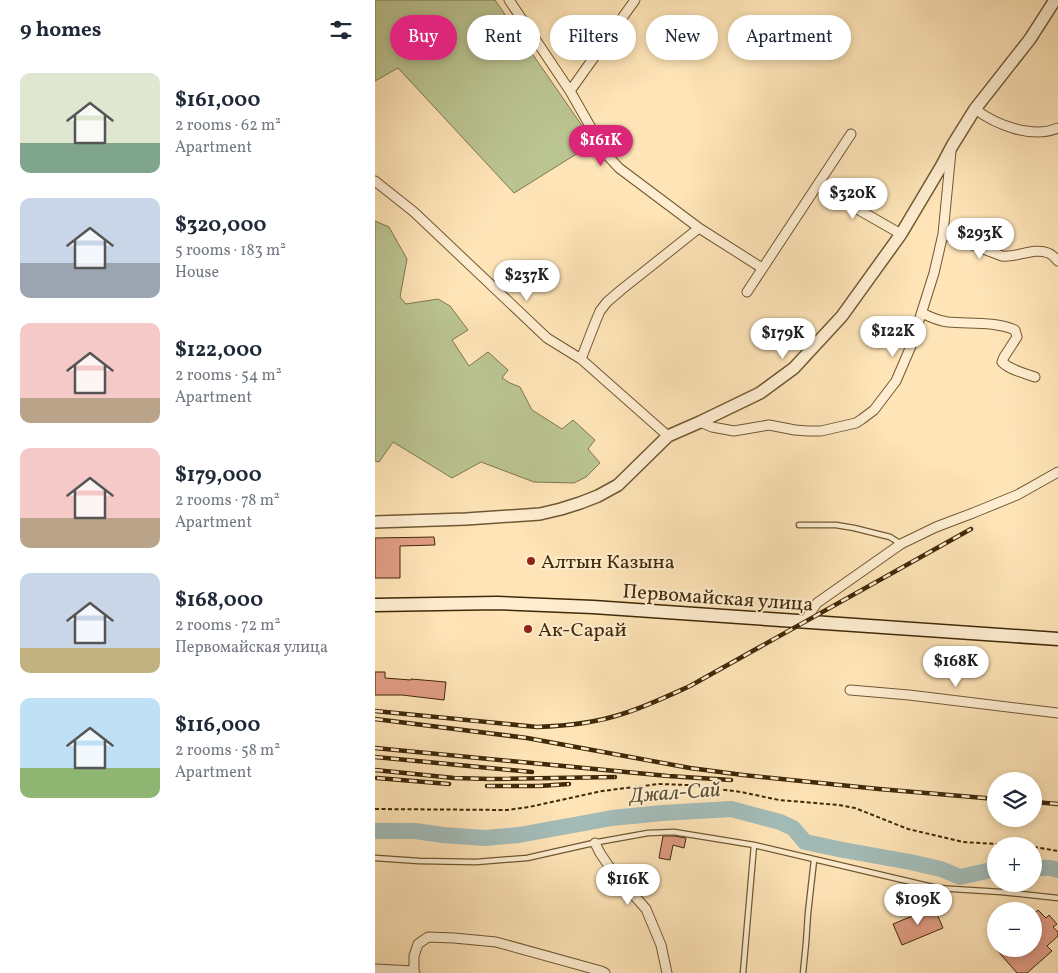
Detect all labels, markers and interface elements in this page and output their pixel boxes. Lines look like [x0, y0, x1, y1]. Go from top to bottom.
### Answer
chip: Buy [390, 15, 457, 60]
chip: Rent [467, 15, 540, 60]
chip: Filters [550, 15, 636, 60]
chip: New [646, 15, 718, 60]
chip: Apartment [728, 15, 851, 60]
text: 9 homes [20, 16, 101, 45]
icon: filters [327, 16, 355, 44]
text: $161,000 [175, 86, 260, 115]
icon: home [60, 93, 120, 153]
text: 2 rooms · 62 m² [175, 115, 281, 137]
pin: $161K [566, 124, 636, 167]
text: $161K [580, 130, 622, 152]
text: Apartment [175, 137, 252, 159]
pin: $320K [818, 178, 888, 220]
text: $320K [830, 183, 876, 205]
text: $320,000 [175, 211, 266, 240]
icon: home [60, 218, 120, 278]
pin: $293K [945, 218, 1015, 260]
text: $293K [957, 223, 1003, 245]
text: 5 rooms · 183 m² [175, 240, 286, 262]
pin: $237K [492, 260, 562, 302]
text: House [175, 262, 219, 284]
text: $237K [505, 265, 549, 287]
pin: $122K [858, 316, 928, 358]
pin: $179K [748, 318, 818, 360]
text: $122K [871, 321, 915, 343]
text: $179K [761, 323, 805, 345]
text: $122,000 [175, 336, 262, 365]
icon: home [60, 343, 120, 403]
text: 2 rooms · 54 m² [175, 365, 282, 387]
text: Apartment [175, 387, 252, 409]
text: $179,000 [175, 461, 262, 490]
icon: home [60, 468, 120, 528]
text: 2 rooms · 78 m² [175, 490, 280, 512]
text: Apartment [175, 512, 252, 534]
place label: Алтын Казына [541, 549, 675, 577]
marker: Алтын Казына [525, 555, 537, 567]
street label: Первомайская улица [622, 578, 814, 620]
text: $168,000 [175, 586, 263, 615]
icon: home [60, 593, 120, 653]
text: 2 rooms · 72 m² [175, 615, 280, 637]
place label: Ак-Сарай [538, 617, 627, 645]
marker: Ак-Сарай [522, 623, 534, 635]
text: Первомайская улица [175, 637, 328, 659]
pin: $168K [921, 646, 991, 688]
text: $168K [934, 651, 978, 673]
text: $116,000 [175, 711, 260, 740]
icon: home [60, 718, 120, 778]
text: 2 rooms · 58 m² [175, 740, 280, 762]
text: Apartment [175, 762, 252, 784]
map controls [987, 772, 1042, 957]
button: layers [987, 772, 1042, 827]
water label: Джал-Сай [627, 776, 722, 811]
button: + [987, 837, 1042, 892]
pin: $116K [593, 864, 663, 906]
text: $116K [607, 869, 649, 891]
pin: $109K [883, 884, 953, 926]
text: $109K [895, 889, 941, 911]
button: − [987, 902, 1042, 957]

